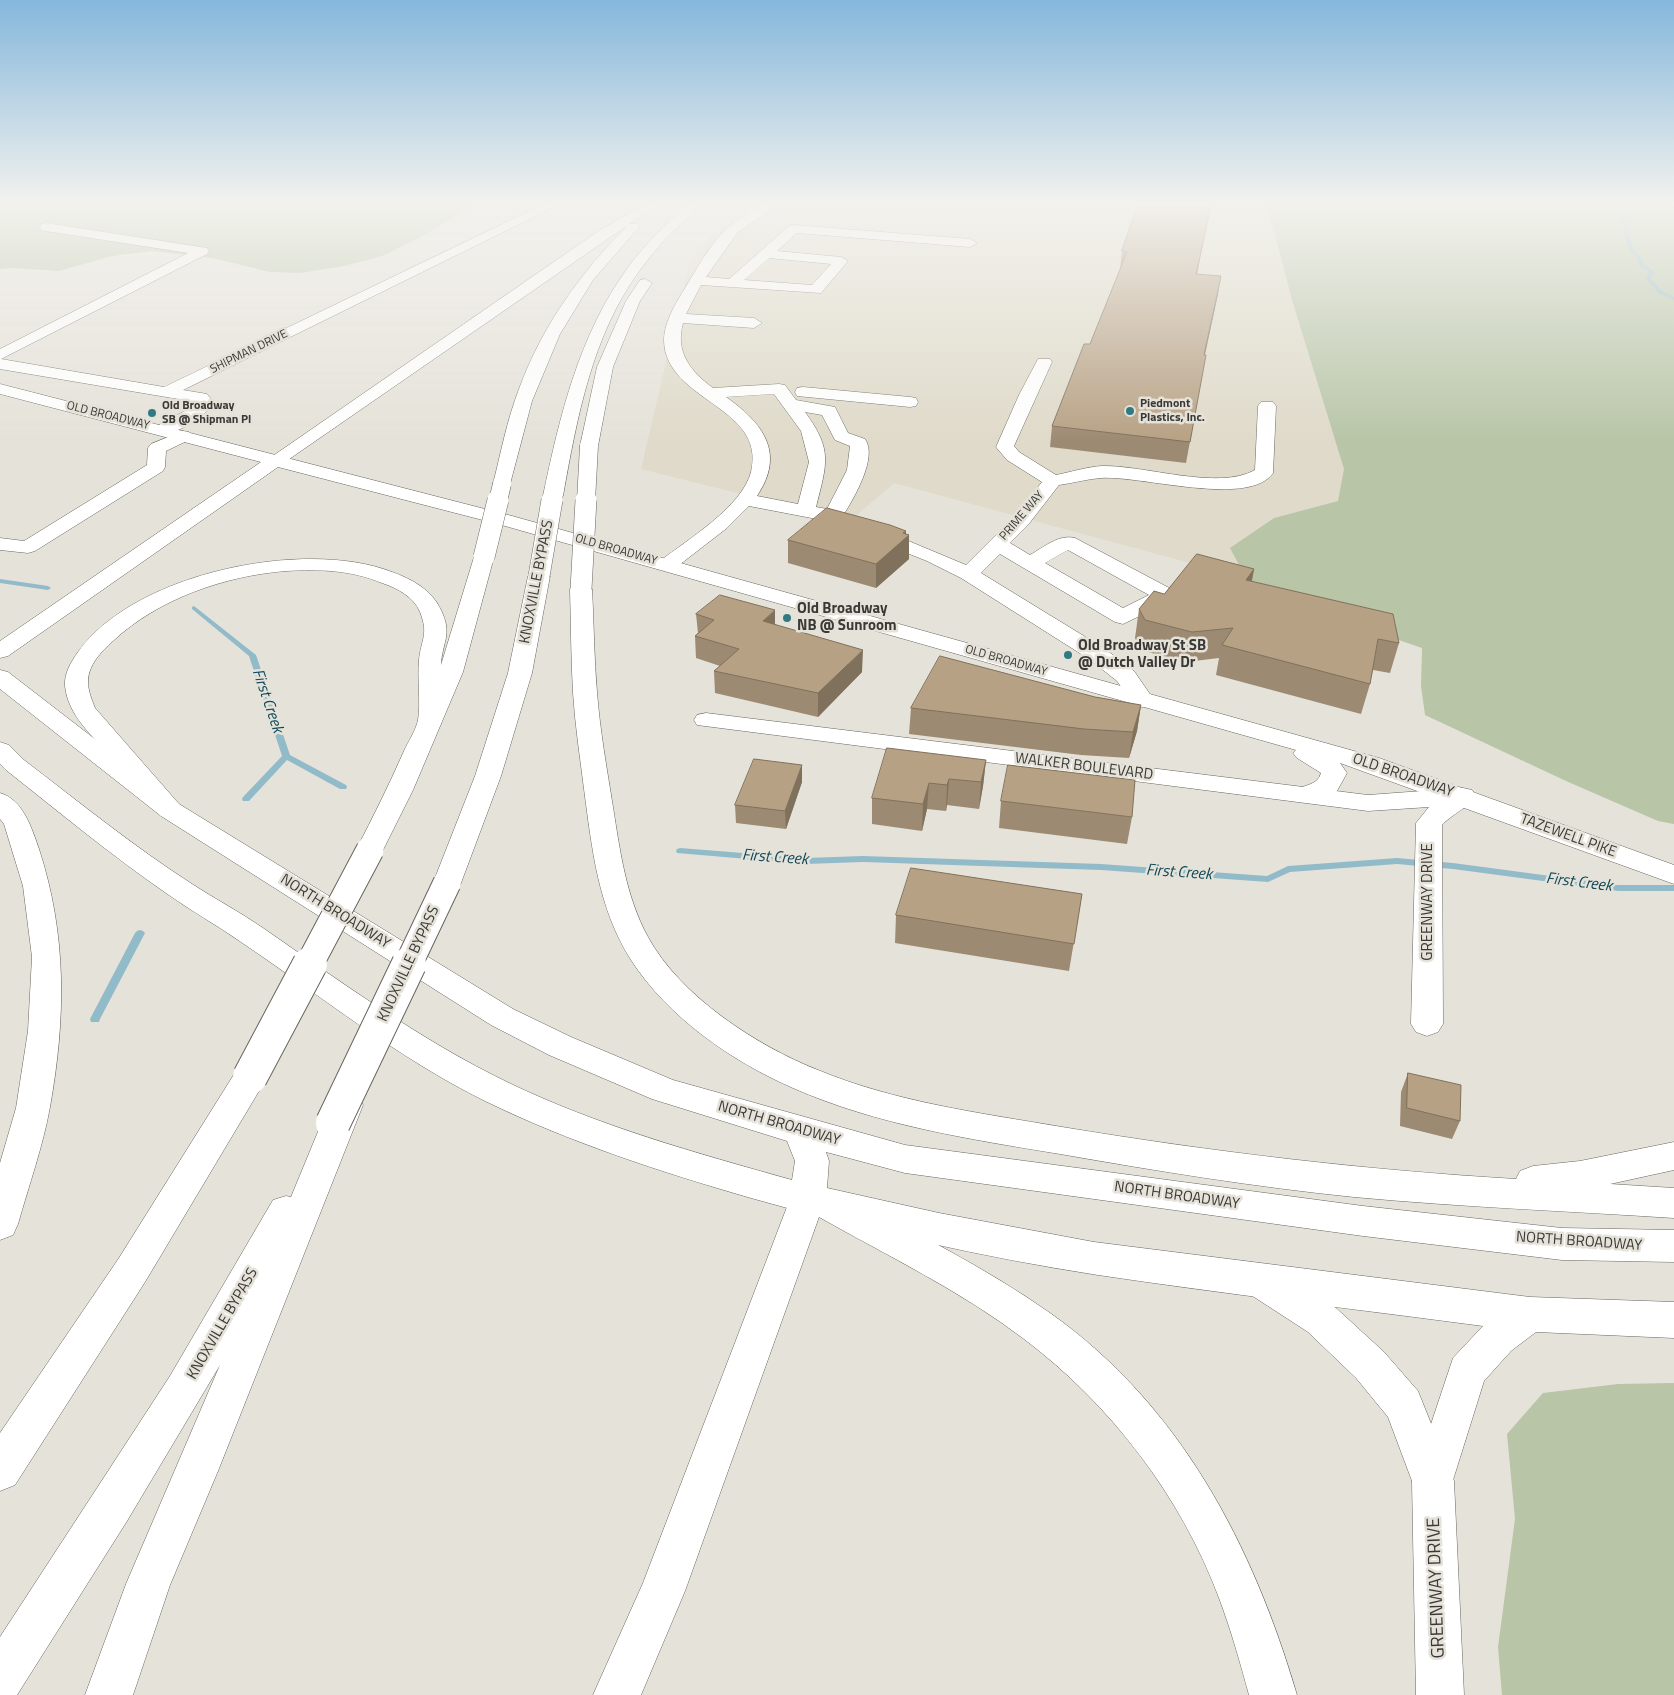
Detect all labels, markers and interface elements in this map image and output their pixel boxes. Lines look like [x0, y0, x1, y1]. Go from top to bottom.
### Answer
street label: SHIPMAN DRIVE [208, 327, 290, 377]
place label: Piedmont Plastics, Inc. [1140, 397, 1205, 425]
street label: OLD BROADWAY [65, 399, 151, 433]
place label: Old Broadway SB @ Shipman Pl [162, 399, 251, 427]
marker: Piedmont Plastics, Inc. [1124, 405, 1136, 417]
marker: Old Broadway SB @ Shipman Pl [146, 407, 158, 419]
street label: PRIME WAY [997, 489, 1047, 543]
street label: KNOXVILLE BYPASS [516, 519, 558, 645]
street label: OLD BROADWAY [573, 531, 659, 569]
place label: Old Broadway NB @ Sunroom [797, 600, 897, 635]
marker: Old Broadway NB @ Sunroom [781, 612, 793, 624]
place label: Old Broadway St SB @ Dutch Valley Dr [1078, 637, 1206, 672]
street label: OLD BROADWAY [963, 642, 1049, 680]
marker: Old Broadway St SB @ Dutch Valley Dr [1062, 649, 1074, 661]
water label: First Creek [247, 667, 287, 735]
street label: WALKER BOULEVARD [1014, 750, 1154, 784]
street label: OLD BROADWAY [1350, 750, 1456, 802]
street label: TAZEWELL PIKE [1517, 810, 1619, 862]
street label: GREENWAY DRIVE [1419, 843, 1437, 961]
water label: First Creek [741, 846, 809, 870]
water label: First Creek [1145, 861, 1213, 885]
water label: First Creek [1545, 869, 1613, 897]
street label: NORTH BROADWAY [277, 871, 393, 953]
street label: KNOXVILLE BYPASS [374, 903, 444, 1025]
street label: NORTH BROADWAY [716, 1098, 842, 1150]
street label: NORTH BROADWAY [1113, 1178, 1241, 1214]
street label: NORTH BROADWAY [1515, 1229, 1643, 1255]
street label: KNOXVILLE BYPASS [184, 1265, 262, 1383]
street label: GREENWAY DRIVE [1424, 1517, 1450, 1659]

